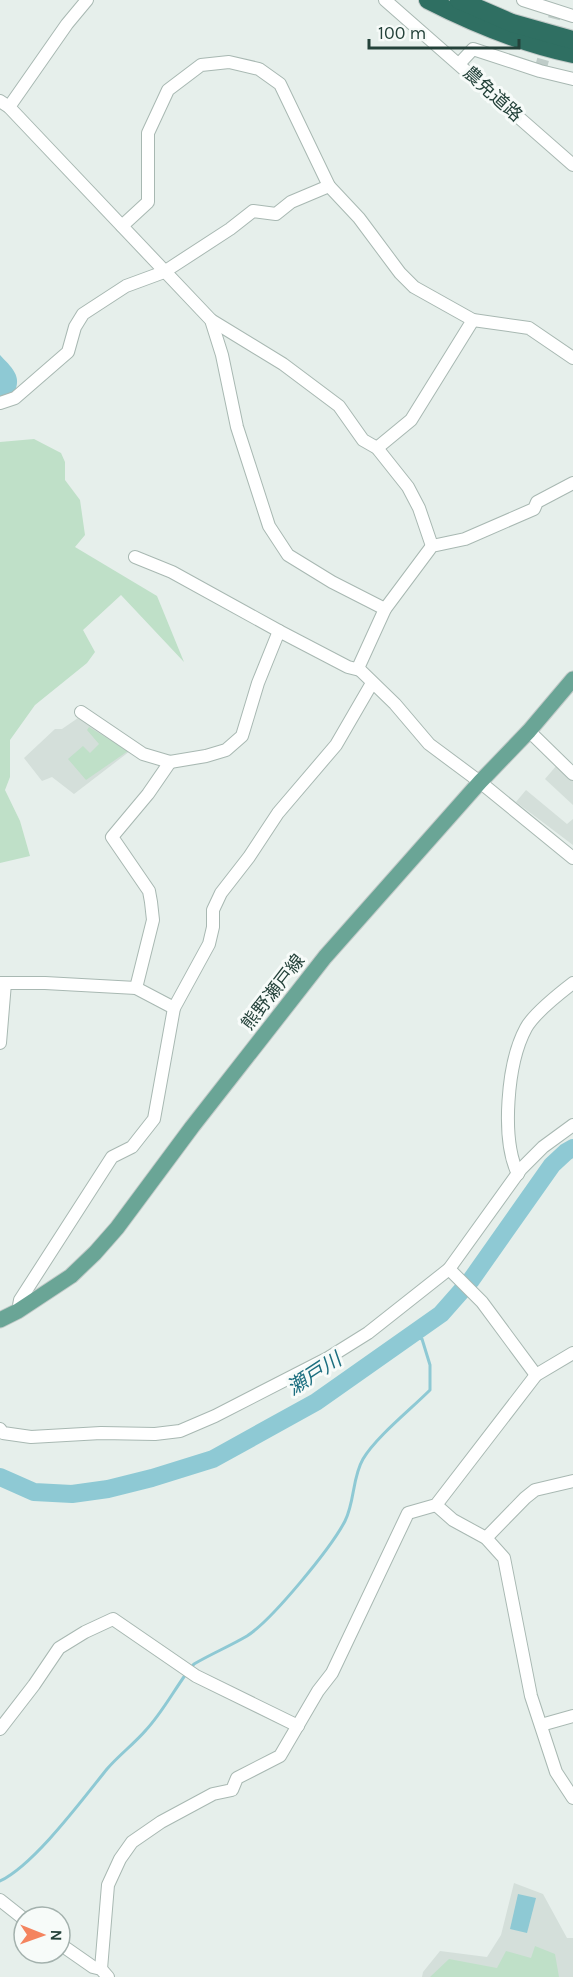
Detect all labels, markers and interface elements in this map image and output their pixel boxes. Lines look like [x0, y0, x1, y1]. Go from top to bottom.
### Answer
scale bar [369, 12, 519, 50]
text: 100 m [378, 22, 426, 44]
street label: 農免道路 [459, 62, 527, 126]
street label: 熊野瀬戸線 [237, 950, 309, 1034]
water label: 瀬戸川 [283, 1347, 347, 1400]
north arrow [12, 1905, 72, 1965]
text: N [47, 1929, 66, 1941]

